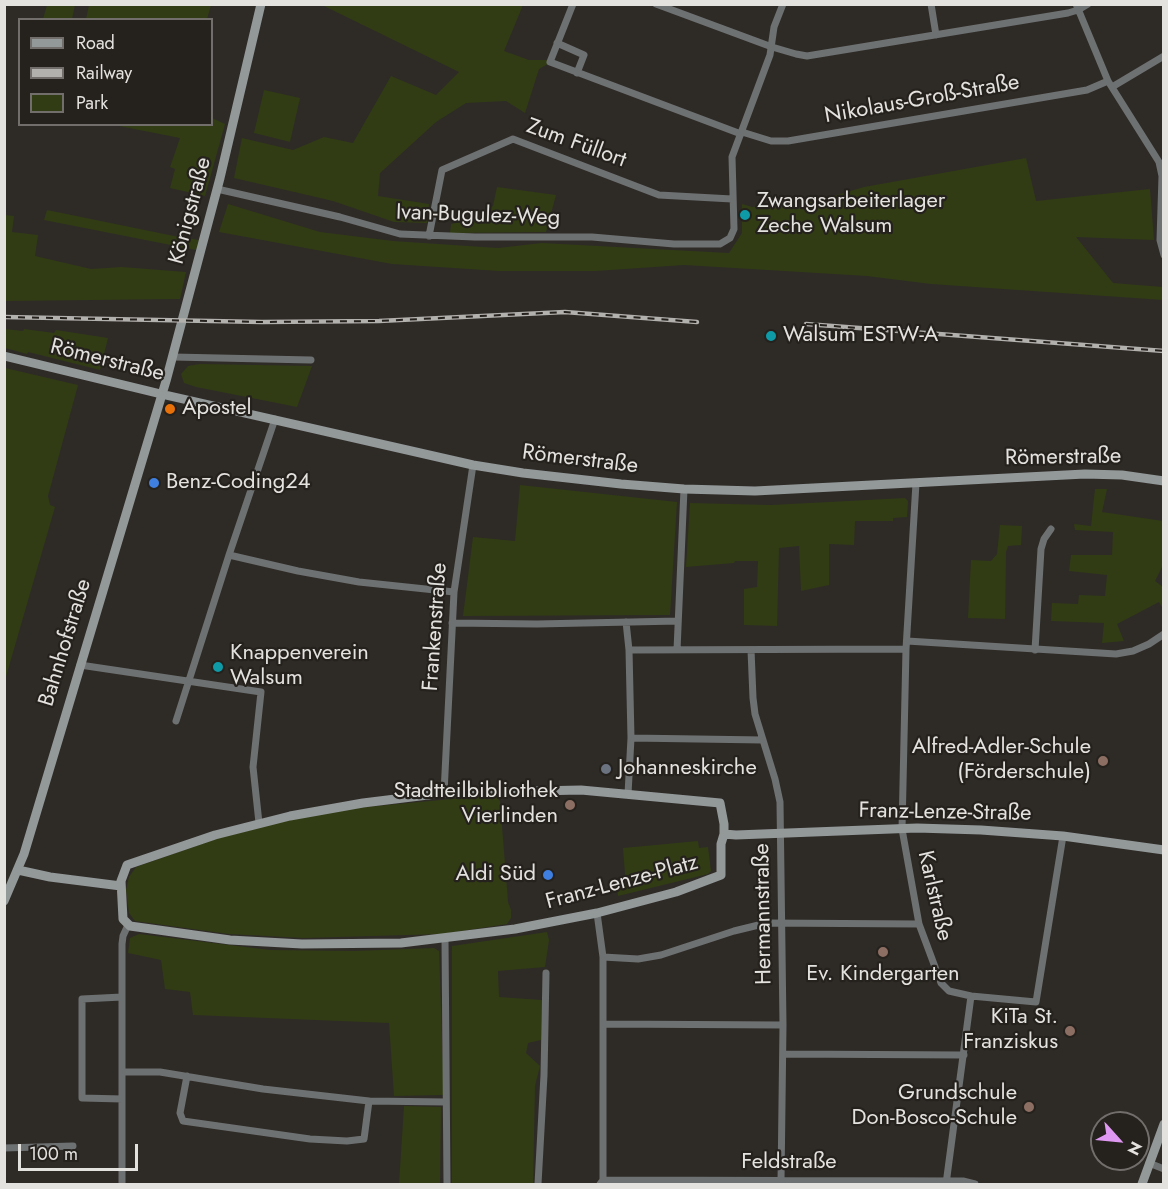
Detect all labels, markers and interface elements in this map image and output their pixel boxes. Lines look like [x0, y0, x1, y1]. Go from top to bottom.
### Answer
legend [18, 18, 213, 126]
text: Road [76, 30, 115, 56]
text: Railway [76, 60, 132, 86]
street label: Nikolaus-Groß-Straße [823, 70, 1021, 130]
text: Park [76, 90, 108, 116]
street label: Zum Füllort [523, 114, 629, 174]
street label: Königstraße [164, 155, 218, 267]
place label: Zwangsarbeiterlager Zeche Walsum [757, 189, 945, 240]
street label: Ivan-Bugulez-Weg [395, 200, 561, 232]
marker: Zwangsarbeiterlager Zeche Walsum [738, 208, 752, 222]
place label: Walsum ESTW-A [783, 323, 938, 349]
marker: Walsum ESTW-A [764, 329, 778, 343]
street label: Römerstraße [47, 334, 167, 388]
place label: Apostel [182, 396, 252, 422]
marker: Apostel [163, 402, 177, 416]
street label: Römerstraße [521, 440, 639, 480]
street label: Römerstraße [1005, 444, 1121, 472]
place label: Benz-Coding24 [166, 470, 311, 496]
marker: Benz-Coding24 [147, 476, 161, 490]
street label: Frankenstraße [418, 562, 454, 692]
street label: Bahnhofstraße [34, 576, 98, 710]
place label: Knappenverein Walsum [230, 641, 369, 692]
marker: Knappenverein Walsum [211, 660, 225, 674]
place label: Alfred-Adler-Schule (Förderschule) [912, 735, 1091, 786]
marker: Alfred-Adler-Schule (Förderschule) [1096, 754, 1110, 768]
place label: Johanneskirche [618, 756, 757, 782]
marker: Johanneskirche [599, 762, 613, 776]
place label: Stadtteilbibliothek Vierlinden [393, 779, 558, 830]
marker: Stadtteilbibliothek Vierlinden [563, 798, 577, 812]
street label: Franz-Lenze-Straße [858, 798, 1032, 828]
street label: Hermannstraße [750, 843, 778, 985]
street label: Karlstraße [911, 848, 957, 944]
street label: Franz-Lenze-Platz [543, 850, 701, 916]
place label: Aldi Süd [455, 862, 536, 888]
marker: Aldi Süd [541, 868, 555, 882]
marker: Ev. Kindergarten [876, 945, 890, 959]
place label: Ev. Kindergarten [806, 962, 960, 988]
place label: KiTa St. Franziskus [963, 1005, 1058, 1056]
marker: KiTa St. Franziskus [1063, 1024, 1077, 1038]
place label: Grundschule Don-Bosco-Schule [851, 1081, 1017, 1132]
marker: Grundschule Don-Bosco-Schule [1022, 1100, 1036, 1114]
north arrow [1090, 1111, 1150, 1171]
scale bar [21, 1132, 141, 1170]
text: N [1122, 1138, 1148, 1159]
text: 100 m [29, 1141, 78, 1167]
street label: Feldstraße [741, 1150, 837, 1176]

